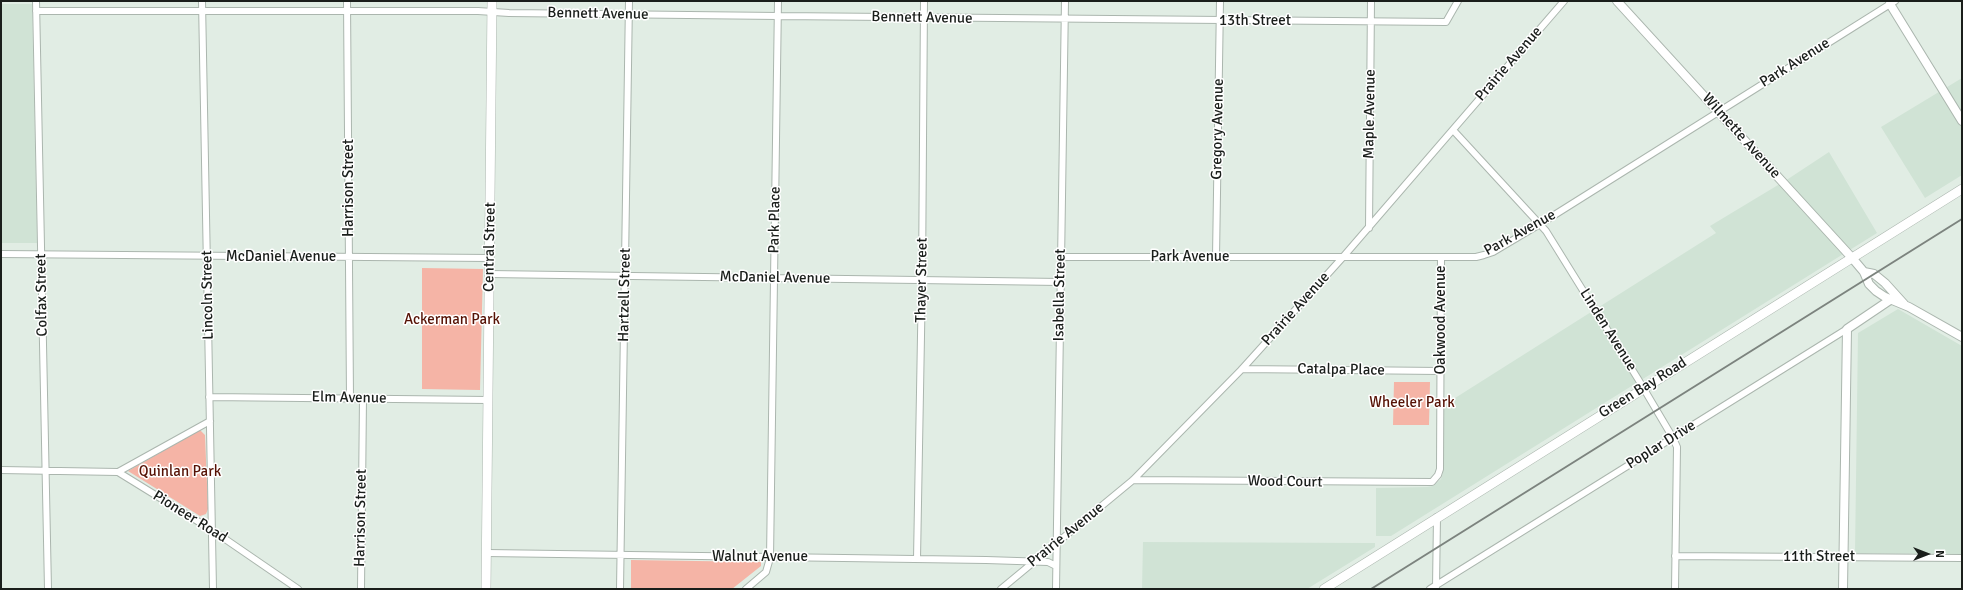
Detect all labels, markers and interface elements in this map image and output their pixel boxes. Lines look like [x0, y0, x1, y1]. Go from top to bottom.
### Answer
street label: Bennett Avenue [547, 4, 649, 24]
street label: Bennett Avenue [871, 8, 973, 28]
street label: 13th Street [1219, 12, 1291, 30]
street label: Prairie Avenue [1472, 23, 1546, 105]
street label: Park Avenue [1757, 34, 1833, 92]
street label: Maple Avenue [1360, 69, 1380, 159]
street label: Gregory Avenue [1208, 78, 1228, 180]
street label: Wilmette Avenue [1698, 90, 1784, 182]
street label: Harrison Street [340, 139, 358, 237]
street label: Park Place [765, 186, 785, 254]
street label: Central Street [480, 202, 500, 292]
street label: Park Avenue [1481, 206, 1559, 260]
street label: Thayer Street [912, 237, 932, 323]
street label: McDaniel Avenue [226, 248, 336, 266]
street label: Hartzell Street [615, 248, 635, 342]
street label: Park Avenue [1150, 248, 1230, 266]
street label: Isabella Street [1050, 249, 1070, 341]
street label: Lincoln Street [198, 250, 218, 340]
street label: Colfax Street [32, 253, 52, 337]
street label: Oakwood Avenue [1432, 265, 1450, 375]
street label: McDaniel Avenue [719, 268, 831, 288]
street label: Prairie Avenue [1258, 268, 1334, 350]
street label: Linden Avenue [1576, 286, 1640, 374]
park label: Ackerman Park [404, 311, 500, 329]
street label: Green Bay Road [1596, 354, 1690, 422]
street label: Catalpa Place [1297, 360, 1385, 380]
street label: Elm Avenue [311, 388, 387, 408]
park label: Wheeler Park [1369, 394, 1455, 412]
street label: Poplar Drive [1623, 417, 1699, 473]
park label: Quinlan Park [139, 463, 221, 481]
street label: Harrison Street [351, 469, 371, 567]
street label: Wood Court [1247, 472, 1323, 492]
street label: Pioneer Road [149, 487, 231, 547]
street label: Prairie Avenue [1024, 499, 1108, 571]
north arrow [1907, 534, 1947, 574]
street label: Walnut Avenue [712, 548, 808, 566]
street label: 11th Street [1783, 548, 1855, 566]
text: N [1933, 550, 1946, 558]

